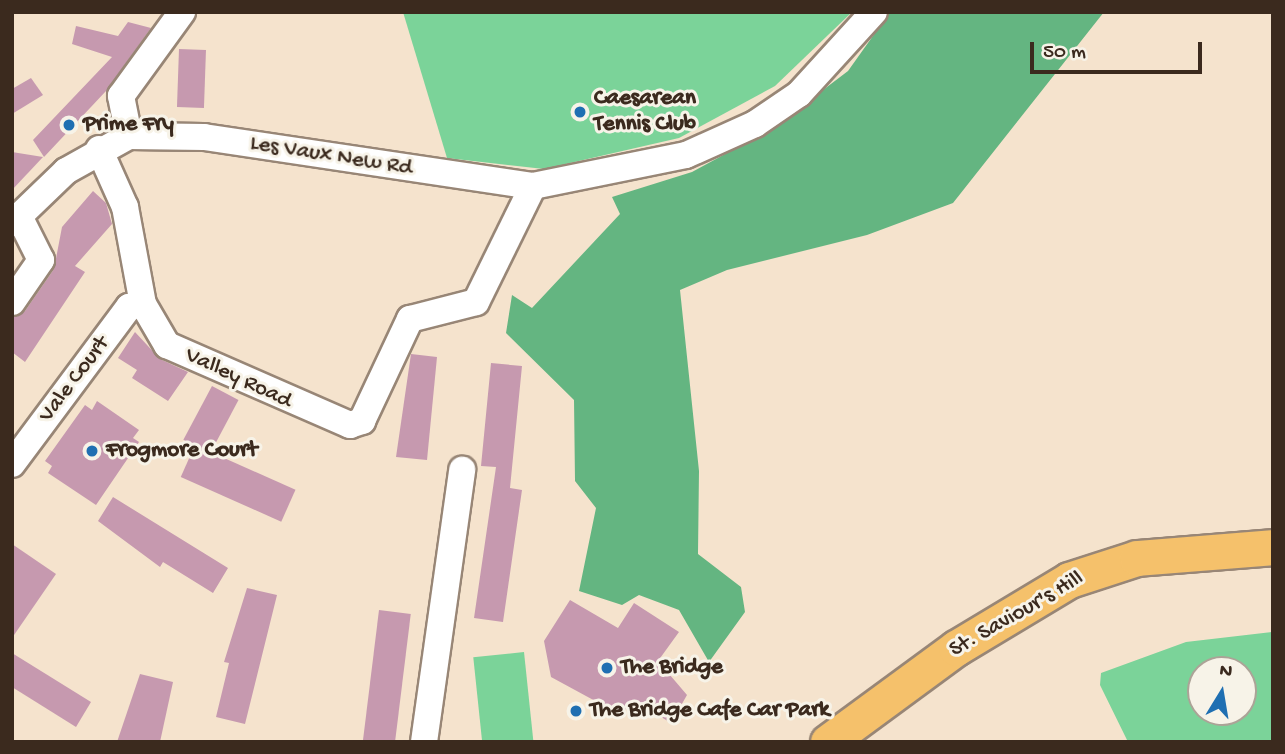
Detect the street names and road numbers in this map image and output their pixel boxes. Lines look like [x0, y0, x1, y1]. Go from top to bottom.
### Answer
street label: Les Vaux New Rd [248, 131, 414, 183]
street label: Vale Court [34, 331, 116, 429]
street label: Valley Road [180, 342, 296, 416]
street label: St. Saviour's Hill [945, 566, 1089, 664]

